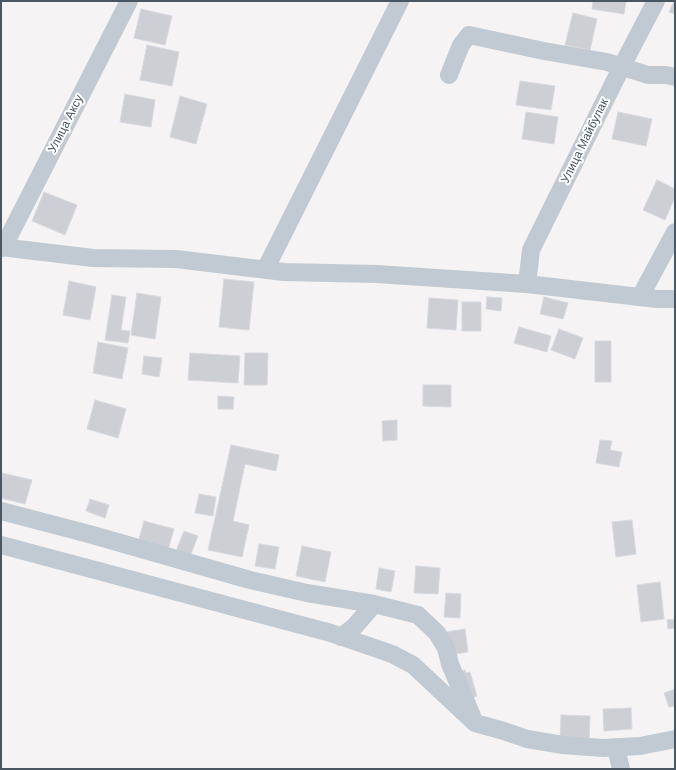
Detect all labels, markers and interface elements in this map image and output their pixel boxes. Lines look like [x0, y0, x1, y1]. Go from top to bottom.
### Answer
street label: Улица Аксу [45, 93, 87, 155]
street label: Улица Майбулак [558, 96, 612, 186]

